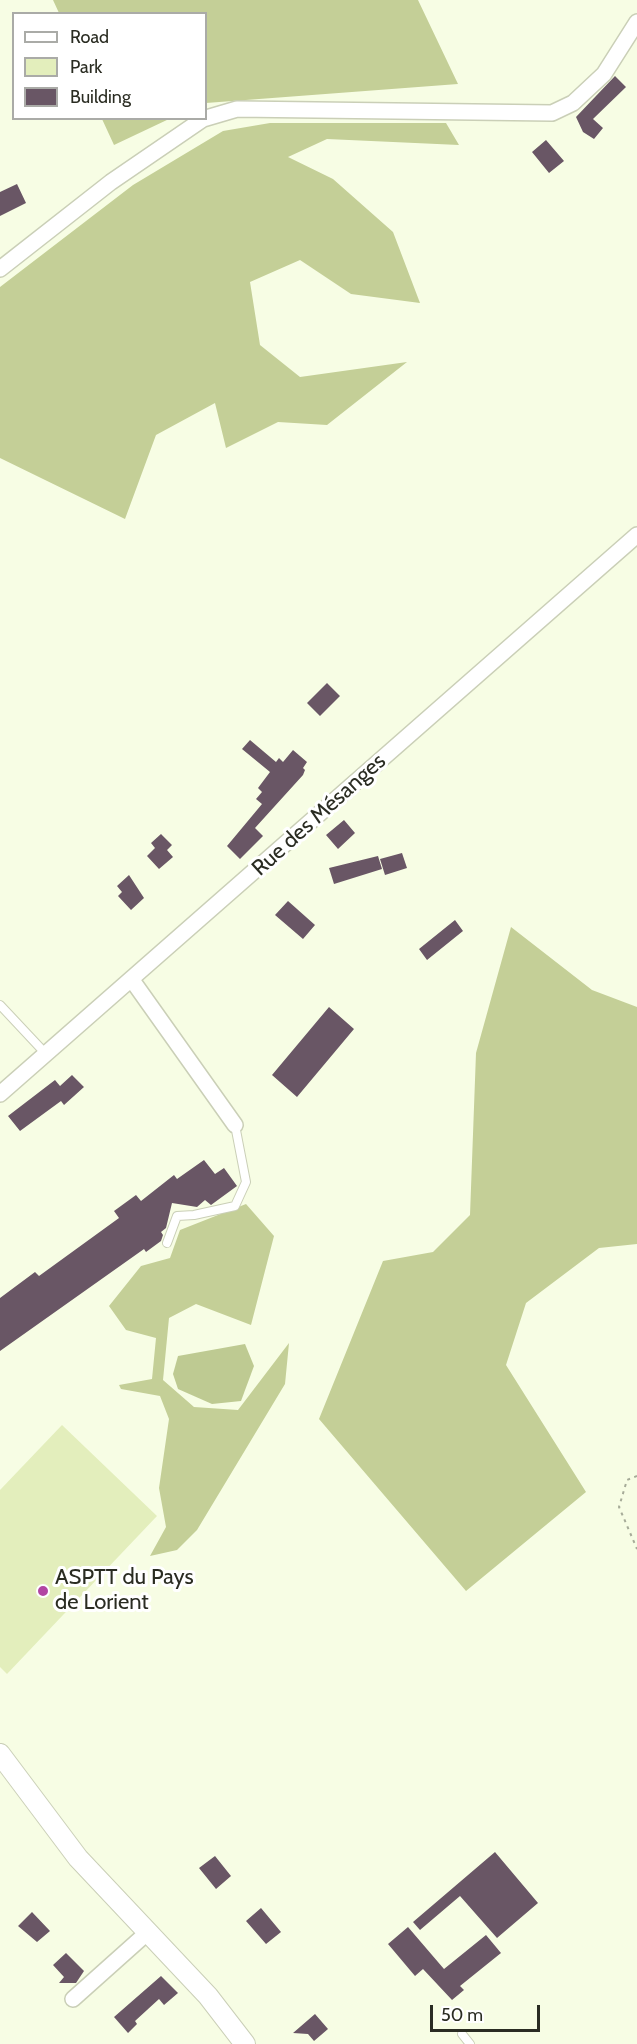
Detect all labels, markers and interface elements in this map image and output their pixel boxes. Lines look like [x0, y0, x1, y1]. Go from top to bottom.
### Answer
legend [12, 12, 207, 120]
text: Road [70, 26, 109, 48]
text: Park [70, 56, 102, 78]
text: Building [70, 86, 131, 108]
street label: Rue des Mésanges [247, 748, 391, 882]
place label: ASPTT du Pays de Lorient [55, 1565, 194, 1616]
marker: ASPTT du Pays de Lorient [36, 1584, 50, 1598]
scale bar [433, 1993, 542, 2031]
text: 50 m [441, 2004, 483, 2026]

